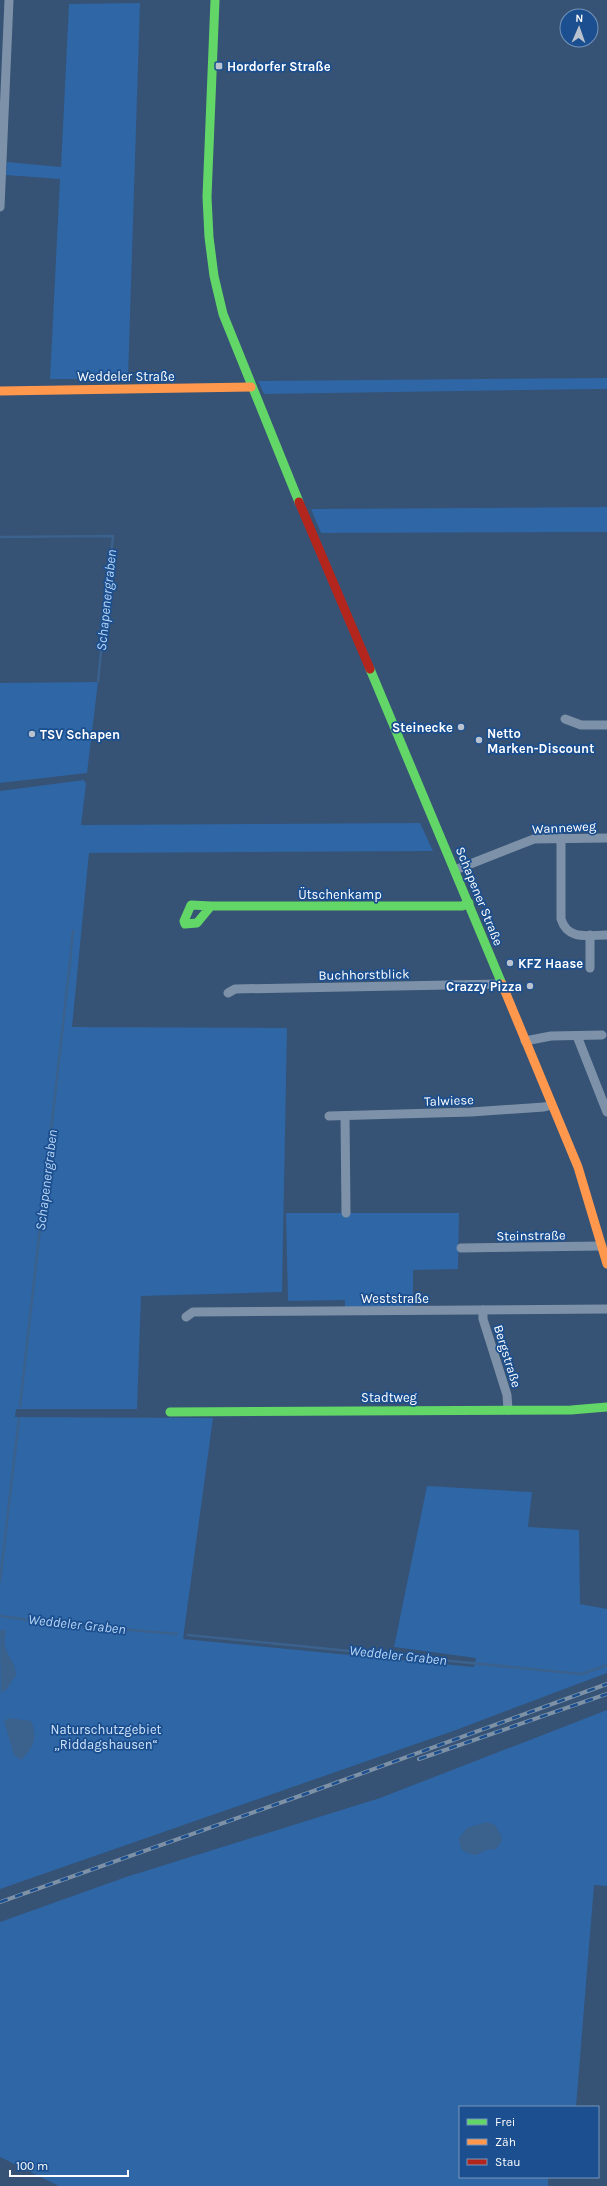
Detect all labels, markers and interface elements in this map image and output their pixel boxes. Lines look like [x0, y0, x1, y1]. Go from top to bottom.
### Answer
north arrow [559, 8, 599, 48]
text: N [575, 12, 584, 25]
place label: Hordorfer Straße [227, 59, 331, 74]
marker: Hordorfer Straße [214, 61, 224, 71]
street label: Weddeler Straße [77, 369, 175, 384]
water label: Schapenergraben [93, 549, 120, 652]
place label: Steinecke [392, 720, 453, 735]
marker: Steinecke [456, 722, 466, 732]
place label: Netto Marken-Discount [487, 726, 594, 756]
place label: TSV Schapen [40, 727, 120, 742]
marker: TSV Schapen [27, 729, 37, 739]
marker: Netto Marken-Discount [474, 735, 484, 745]
street label: Wanneweg [532, 818, 597, 837]
street label: Schapener Straße [453, 845, 506, 948]
street label: Ütschenkamp [298, 886, 382, 902]
place label: KFZ Haase [518, 956, 583, 971]
marker: KFZ Haase [505, 958, 515, 968]
street label: Buchhorstblick [318, 966, 410, 983]
place label: Crazzy Pizza [446, 979, 522, 994]
marker: Crazzy Pizza [525, 981, 535, 991]
street label: Talwiese [424, 1092, 474, 1109]
water label: Schapenergraben [32, 1129, 61, 1232]
street label: Steinstraße [496, 1227, 566, 1244]
street label: Weststraße [361, 1291, 429, 1306]
street label: Bergstraße [491, 1323, 524, 1390]
street label: Stadtweg [361, 1390, 418, 1405]
water label: Weddeler Graben [27, 1611, 127, 1638]
water label: Weddeler Graben [348, 1642, 448, 1669]
park label: Naturschutzgebiet „Riddagshausen“ [51, 1722, 162, 1752]
legend [459, 2106, 599, 2178]
text: Frei [495, 2115, 515, 2129]
text: Zäh [495, 2135, 516, 2149]
scale bar [10, 2152, 128, 2178]
text: Stau [495, 2155, 521, 2169]
text: 100 m [16, 2159, 48, 2173]

